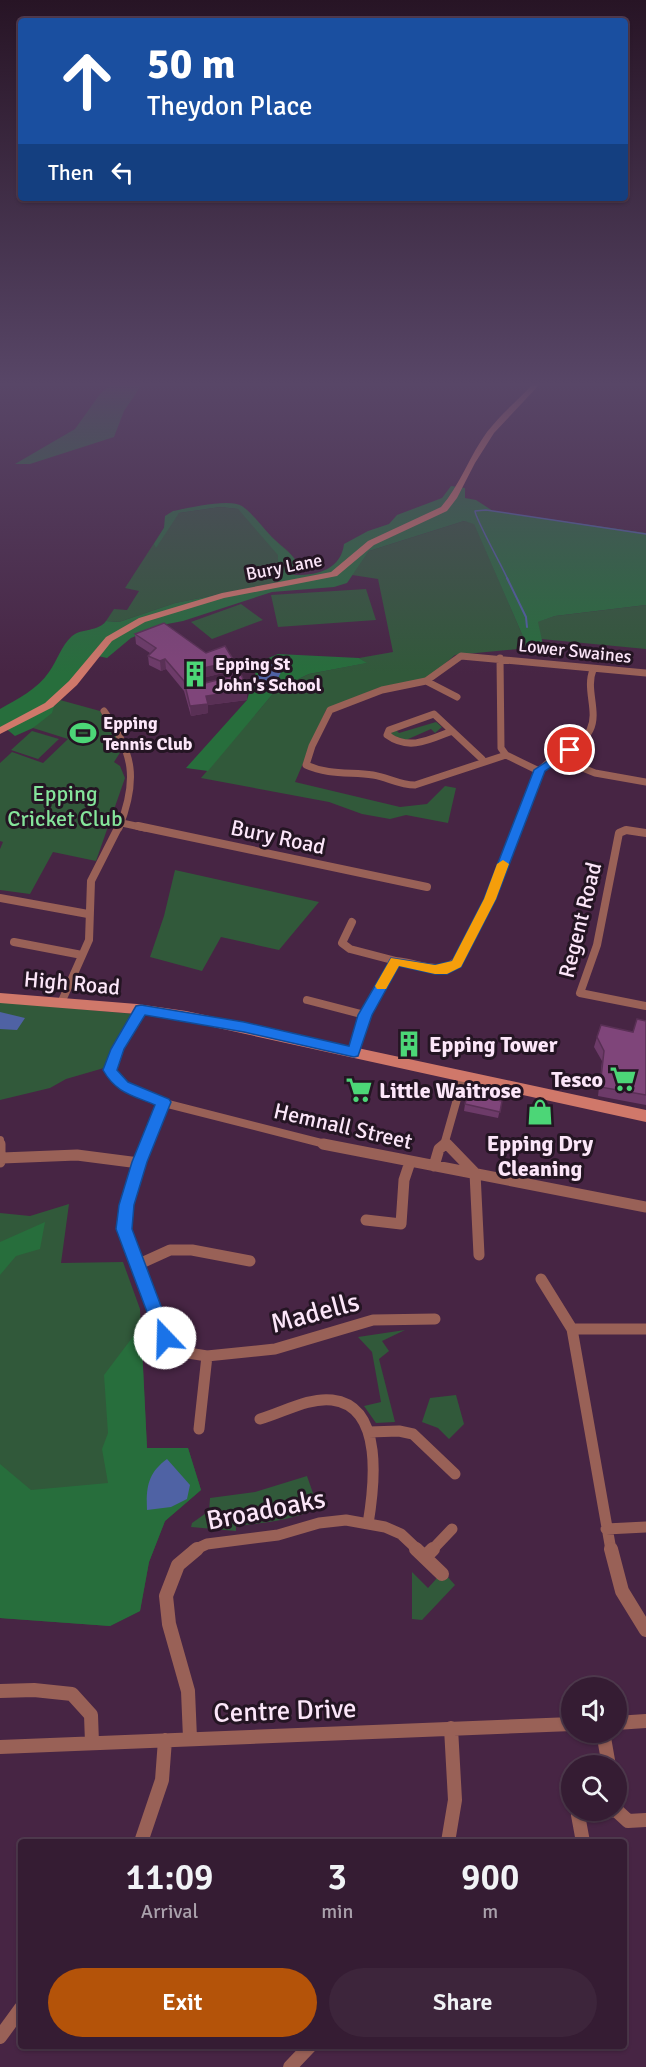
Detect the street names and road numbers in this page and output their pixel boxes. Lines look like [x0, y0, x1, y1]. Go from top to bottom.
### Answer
street label: Bury Lane [244, 549, 324, 585]
street label: Lower Swaines [517, 634, 633, 668]
street label: Bury Road [228, 814, 328, 860]
street label: Regent Road [553, 859, 607, 981]
street label: High Road [23, 965, 121, 1001]
street label: Hemnall Street [271, 1097, 415, 1155]
street label: Madells [267, 1285, 363, 1341]
street label: Broadoaks [204, 1482, 328, 1538]
street label: Centre Drive [213, 1692, 357, 1730]

